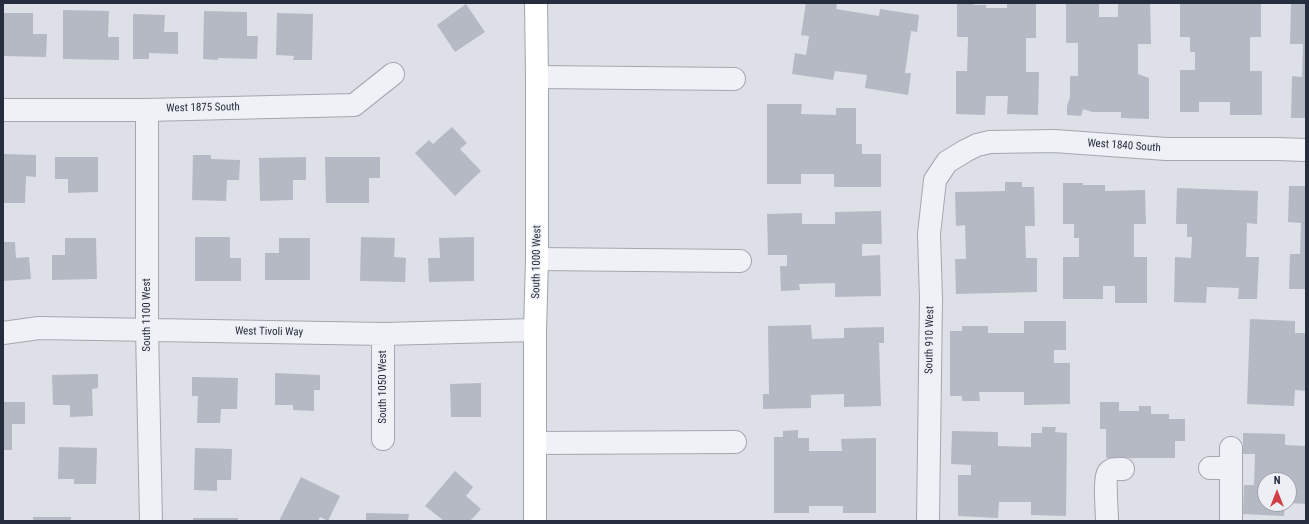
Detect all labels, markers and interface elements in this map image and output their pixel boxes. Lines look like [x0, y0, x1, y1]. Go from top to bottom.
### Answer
street label: West 1875 South [166, 101, 240, 115]
street label: West 1840 South [1087, 137, 1161, 155]
street label: South 1000 West [530, 225, 544, 299]
street label: South 1100 West [140, 278, 154, 352]
street label: South 910 West [923, 306, 937, 374]
street label: West Tivoli Way [235, 325, 303, 339]
street label: South 1050 West [376, 350, 390, 424]
north arrow [1257, 472, 1297, 512]
text: N [1274, 474, 1280, 487]

